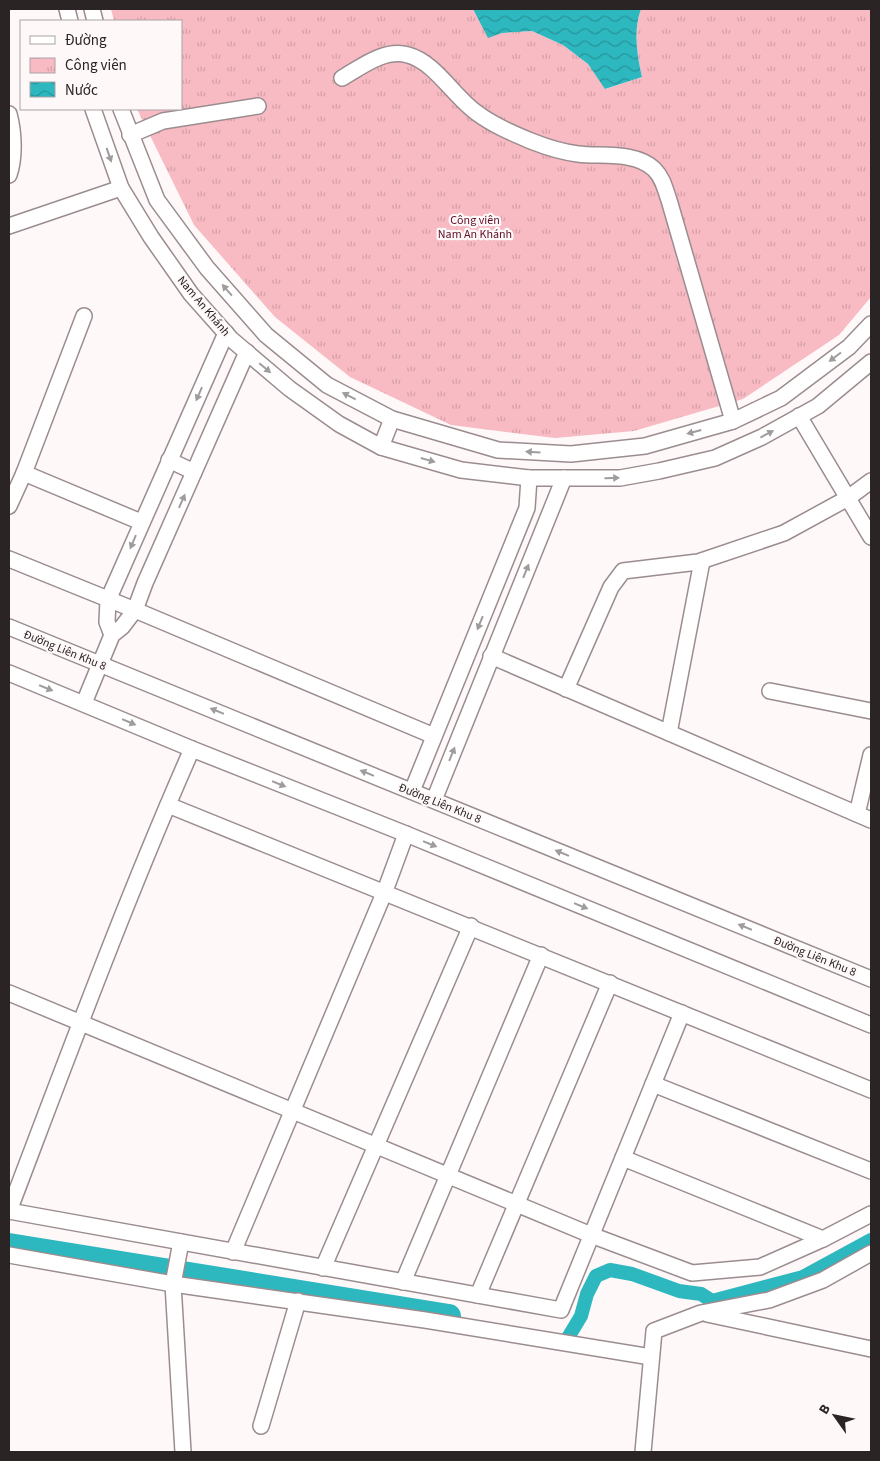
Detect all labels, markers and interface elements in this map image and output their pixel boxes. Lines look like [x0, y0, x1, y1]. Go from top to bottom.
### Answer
legend [20, 20, 182, 110]
text: Đường [65, 30, 107, 51]
text: Công viên [65, 55, 127, 76]
text: Nước [65, 80, 98, 101]
one-way arrow [106, 147, 114, 162]
park label: Công viên Nam An Khánh [438, 212, 512, 243]
street label: Nam An Khánh [173, 272, 234, 340]
one-way arrow [221, 285, 233, 297]
one-way arrow [829, 351, 842, 362]
one-way arrow [259, 362, 271, 374]
one-way arrow [194, 387, 202, 401]
one-way arrow [342, 392, 356, 400]
one-way arrow [686, 428, 701, 436]
one-way arrow [761, 429, 774, 438]
one-way arrow [525, 447, 541, 455]
one-way arrow [420, 457, 435, 465]
one-way arrow [605, 474, 621, 482]
one-way arrow [178, 494, 186, 508]
one-way arrow [129, 535, 137, 550]
one-way arrow [522, 564, 530, 578]
one-way arrow [476, 616, 484, 631]
street label: Đường Liên Khu 8 [21, 626, 109, 675]
one-way arrow [39, 685, 53, 693]
one-way arrow [209, 707, 224, 715]
one-way arrow [122, 719, 136, 727]
one-way arrow [448, 747, 456, 762]
one-way arrow [360, 768, 374, 776]
street label: Đường Liên Khu 8 [396, 779, 484, 828]
one-way arrow [272, 780, 287, 788]
one-way arrow [423, 840, 438, 848]
one-way arrow [555, 848, 569, 856]
one-way arrow [573, 902, 588, 910]
one-way arrow [738, 923, 752, 931]
street label: Đường Liên Khu 8 [771, 932, 859, 981]
north arrow [810, 1391, 860, 1441]
text: B [814, 1400, 836, 1418]

